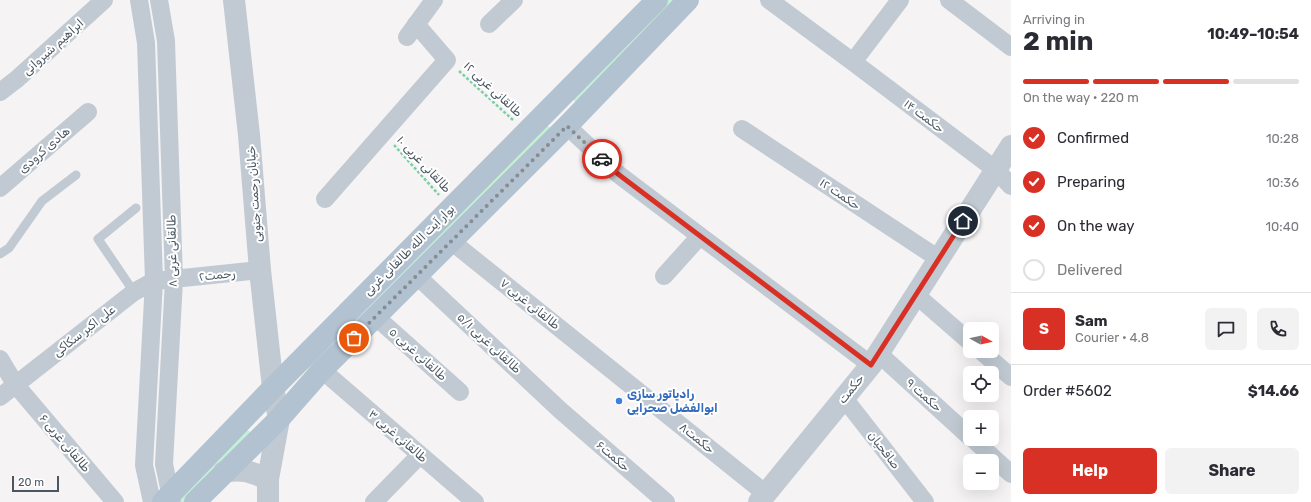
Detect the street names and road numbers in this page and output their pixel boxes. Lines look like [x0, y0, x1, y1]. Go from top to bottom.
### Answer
street label: ابراهیم شیروانی [20, 16, 87, 79]
street label: طالقانی غربی ۱۲ [460, 58, 525, 120]
street label: حکمت ۱۴ [901, 96, 947, 136]
street label: هادی کرودی [15, 124, 73, 177]
street label: طالقانی غربی ۱۰ [393, 133, 454, 196]
street label: خیابان رحمت جنوبی [244, 145, 265, 243]
street label: حکمت ۱۲ [817, 175, 863, 213]
street label: بوار آیت الله طالقانی غربی [361, 202, 458, 299]
street label: طالقانی غربی ۸ [164, 214, 181, 287]
street label: رحمت۲ [198, 266, 236, 285]
street label: طالقانی غربی ۷ [497, 276, 563, 333]
street label: علی اکبر سکاکی [50, 302, 119, 360]
street label: طالقانی غربی ۵/۱ [453, 310, 524, 377]
street label: طالقانی غربی ۵ [386, 324, 450, 384]
street label: حکمت [835, 372, 867, 406]
street label: حکمت ۹ [903, 375, 945, 415]
street label: طالقانی غربی ۳ [365, 407, 430, 466]
street label: طالقانی غربی ۶ [36, 411, 93, 476]
street label: حکمت۸ [677, 420, 717, 456]
street label: صافحیان [865, 428, 903, 472]
street label: حکمت۶ [593, 438, 633, 474]

